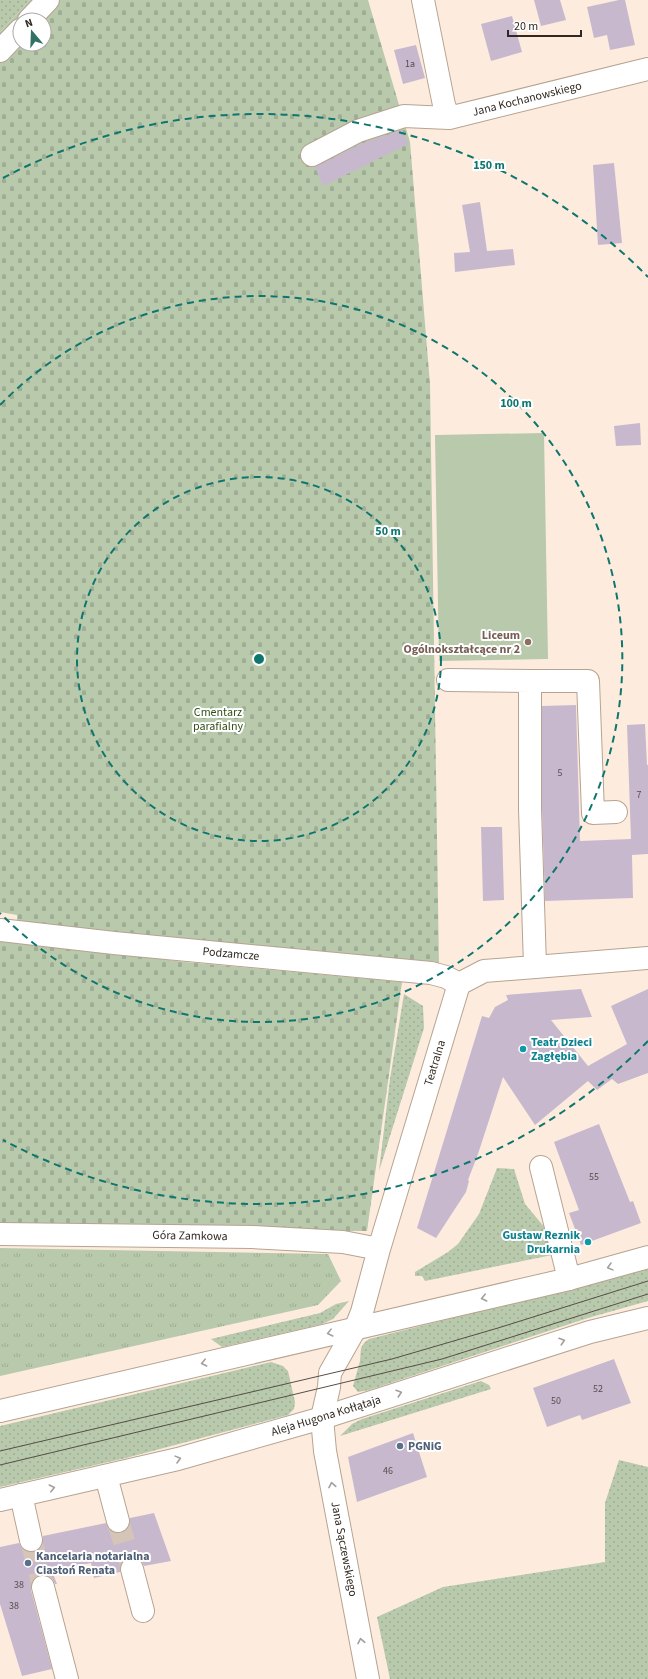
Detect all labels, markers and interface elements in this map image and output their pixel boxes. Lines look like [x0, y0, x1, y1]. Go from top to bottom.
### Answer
north arrow [12, 12, 52, 52]
scale bar [508, 12, 581, 38]
text: N [23, 15, 35, 31]
text: 20 m [514, 18, 538, 35]
house number: 1a [405, 57, 415, 71]
street label: Jana Kochanowskiego [471, 77, 583, 121]
text: 150 m [473, 157, 505, 174]
text: 100 m [500, 395, 532, 412]
text: 50 m [375, 523, 401, 540]
place label: Liceum Ogólnokształcące nr 2 [403, 627, 520, 658]
marker: Liceum Ogólnokształcące nr 2 [523, 637, 533, 647]
centre of rings [252, 652, 266, 666]
park label: Cmentarz parafialny [193, 704, 243, 735]
house number: 5 [558, 766, 563, 780]
house number: 7 [637, 788, 642, 802]
street label: Podzamcze [202, 943, 260, 965]
place label: Teatr Dzieci Zagłębia [531, 1034, 592, 1065]
street label: Teatralna [420, 1038, 450, 1088]
marker: Teatr Dzieci Zagłębia [518, 1044, 528, 1054]
house number: 55 [589, 1170, 599, 1184]
street label: Góra Zamkowa [152, 1227, 228, 1245]
place label: Gustaw Reznik Drukarnia [502, 1227, 580, 1258]
marker: Gustaw Reznik Drukarnia [583, 1237, 593, 1247]
one-way arrow [607, 1262, 614, 1271]
one-way arrow [481, 1294, 487, 1302]
one-way arrow [327, 1329, 333, 1337]
one-way arrow [559, 1338, 566, 1346]
one-way arrow [200, 1359, 207, 1367]
house number: 52 [593, 1382, 603, 1396]
one-way arrow [395, 1390, 402, 1398]
street label: Aleja Hugona Kołłątaja [269, 1391, 383, 1441]
house number: 50 [551, 1394, 561, 1408]
place label: PGNiG [408, 1438, 442, 1455]
marker: PGNiG [395, 1441, 405, 1451]
one-way arrow [175, 1455, 182, 1463]
house number: 46 [383, 1464, 393, 1478]
one-way arrow [328, 1482, 336, 1489]
one-way arrow [48, 1484, 55, 1492]
street label: Jana Sączewskiego [326, 1500, 362, 1598]
place label: Kancelaria notarialna Ciastoń Renata [36, 1548, 150, 1579]
marker: Kancelaria notarialna Ciastoń Renata [23, 1558, 33, 1568]
house number: 38 [14, 1578, 24, 1592]
house number: 38 [9, 1599, 19, 1613]
one-way arrow [357, 1638, 366, 1644]

